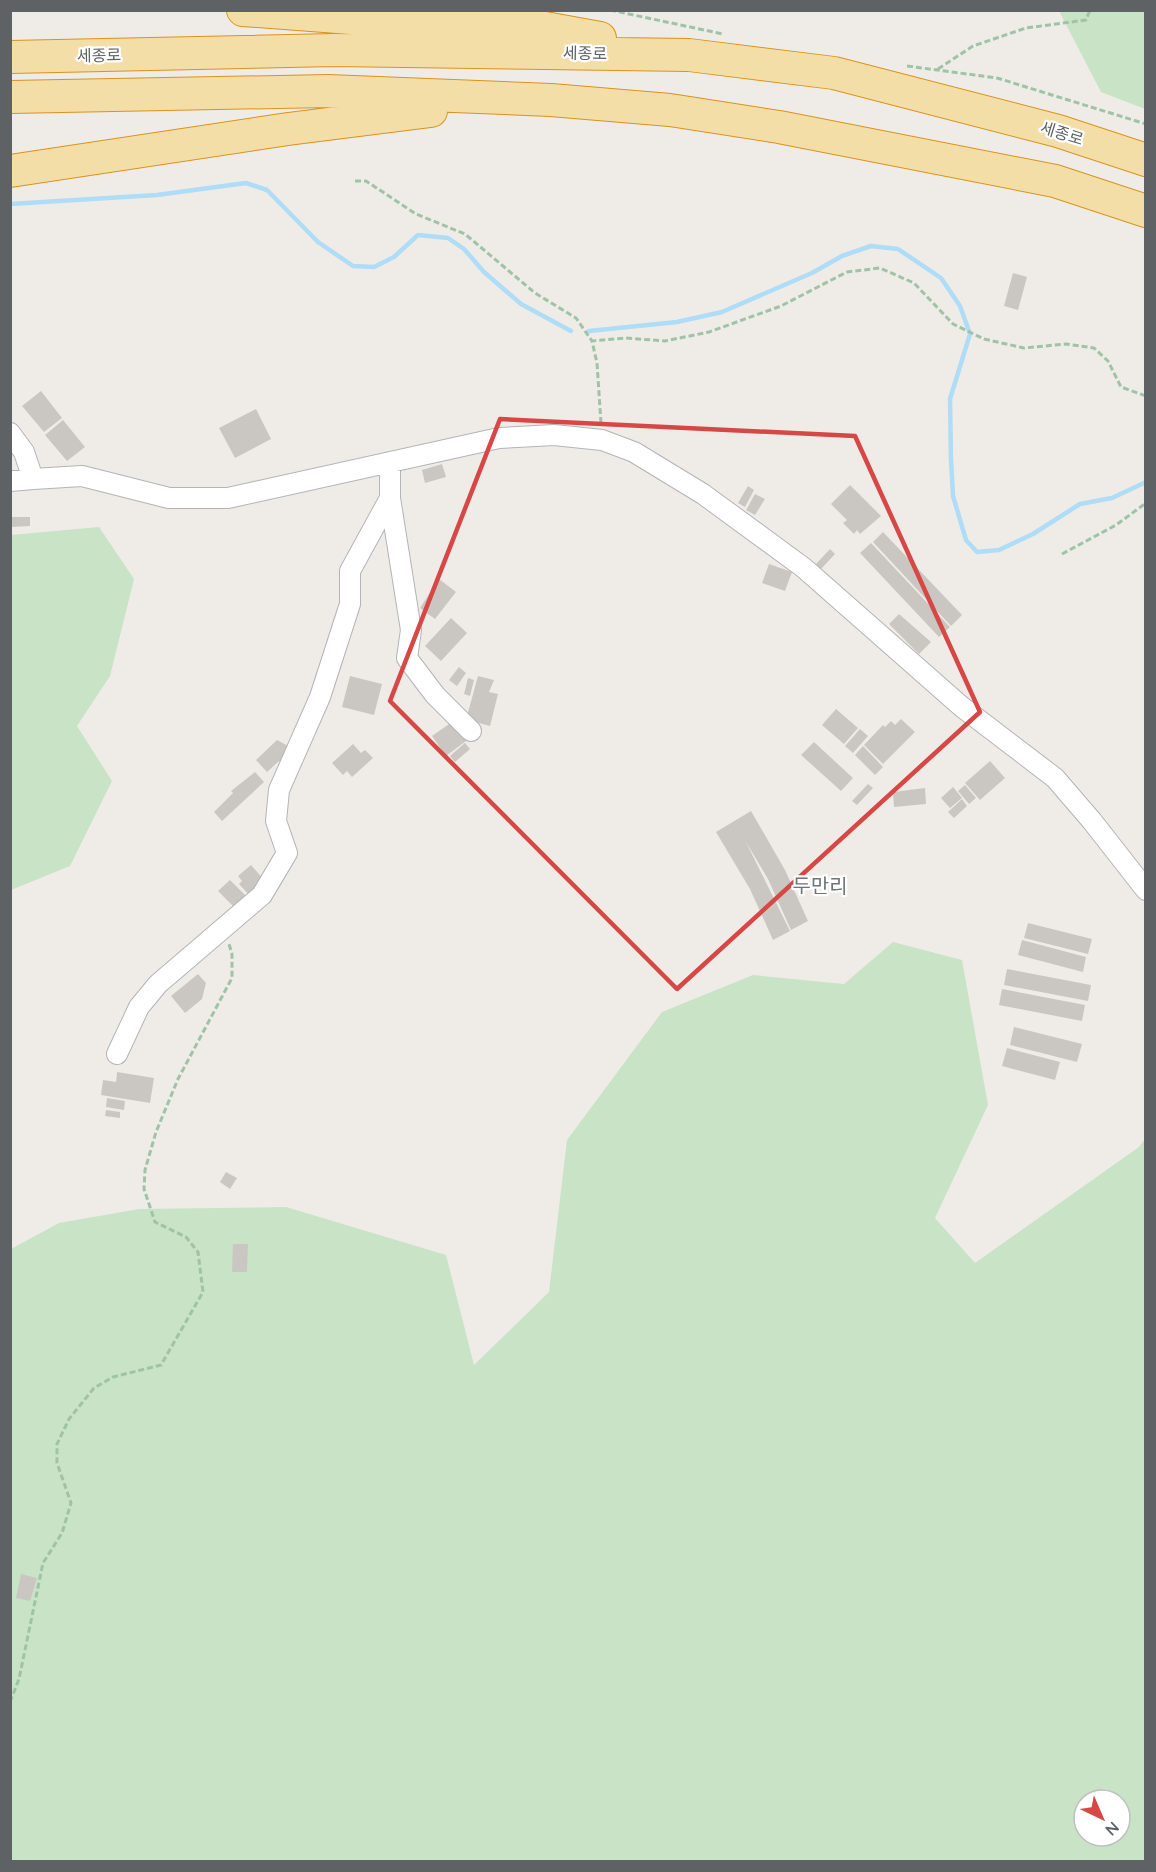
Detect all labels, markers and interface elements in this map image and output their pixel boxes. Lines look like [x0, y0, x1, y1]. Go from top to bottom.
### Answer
street label: 세종로 [563, 43, 608, 63]
street label: 세종로 [77, 45, 122, 65]
street label: 세종로 [1038, 117, 1086, 149]
district label: 두만리 [792, 873, 848, 898]
north arrow [1072, 1788, 1132, 1848]
text: N [1101, 1818, 1124, 1840]

